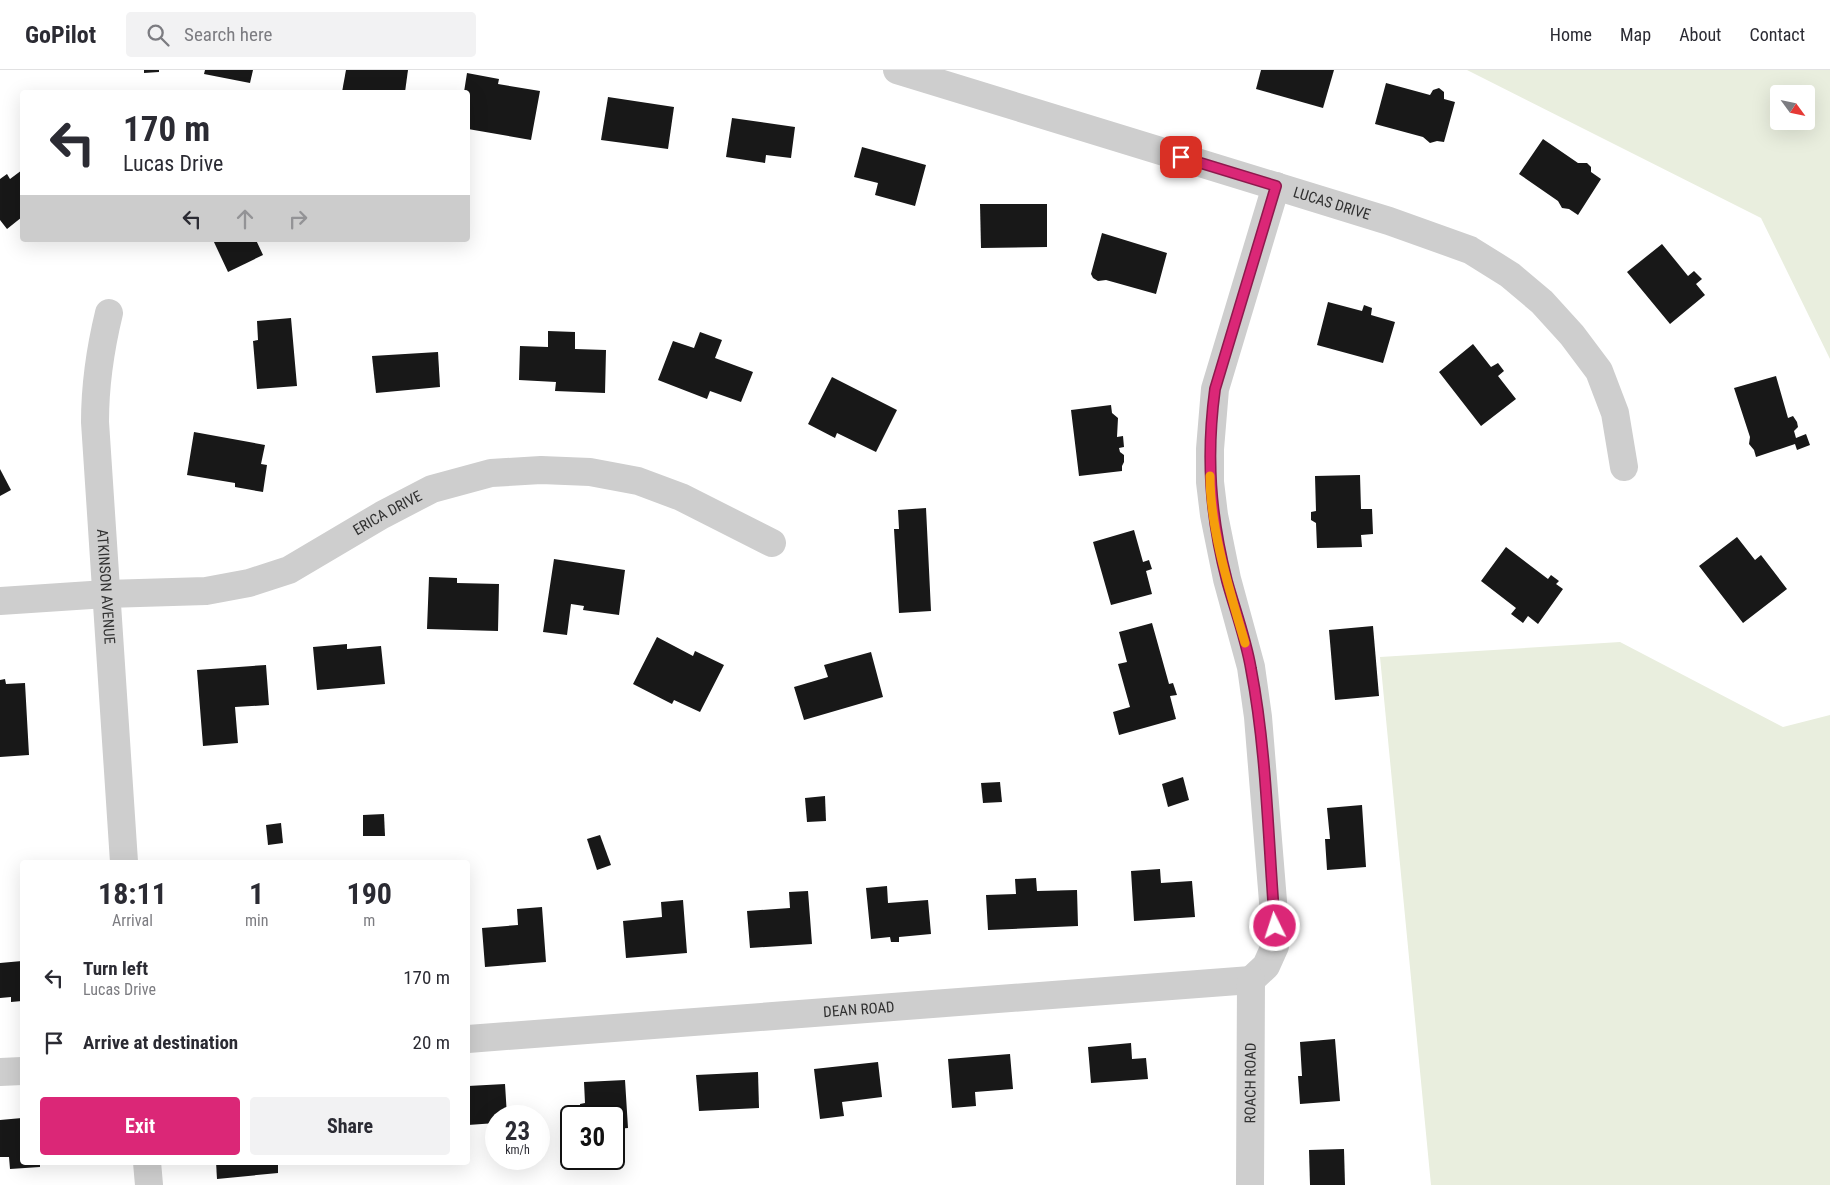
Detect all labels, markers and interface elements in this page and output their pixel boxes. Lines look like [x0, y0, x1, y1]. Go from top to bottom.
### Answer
search box [126, 12, 476, 57]
text: GoPilot [25, 21, 96, 49]
icon: search [144, 21, 172, 49]
text: Search here [184, 23, 272, 46]
text: Home [1550, 24, 1592, 45]
text: Map [1620, 24, 1651, 45]
text: About [1679, 24, 1721, 45]
text: Contact [1749, 24, 1805, 45]
north arrow [1770, 85, 1815, 130]
map controls [1770, 85, 1815, 130]
text: 170 m [123, 109, 210, 150]
icon: left [40, 110, 105, 175]
pin [1160, 136, 1202, 178]
icon: arrive [1167, 143, 1195, 171]
text: Lucas Drive [123, 151, 223, 176]
street label: LUCAS DRIVE [1291, 183, 1373, 224]
icon: left [178, 205, 206, 233]
icon: ahead [231, 205, 259, 233]
icon: right [284, 205, 312, 233]
street label: ERICA DRIVE [350, 487, 425, 539]
street label: ATKINSON AVENUE [93, 528, 119, 645]
text: 18:11 [98, 876, 167, 911]
text: 1 [249, 876, 264, 911]
text: 190 [346, 876, 392, 911]
position arrow [1248, 899, 1300, 951]
text: Arrival [112, 911, 153, 930]
text: min [245, 911, 268, 930]
text: m [363, 911, 375, 930]
text: Turn left [83, 957, 148, 980]
icon: left [40, 964, 68, 992]
text: 170 m [403, 966, 450, 989]
text: Lucas Drive [83, 980, 156, 999]
street label: DEAN ROAD [823, 998, 895, 1021]
icon: arrive [40, 1029, 68, 1057]
text: Arrive at destination [83, 1031, 238, 1054]
text: 20 m [413, 1031, 450, 1054]
street label: ROACH ROAD [1241, 1043, 1260, 1123]
button: Exit [40, 1097, 240, 1155]
button: Share [250, 1097, 450, 1155]
speed limit sign: 30 [560, 1105, 625, 1170]
text: 23 [505, 1117, 530, 1146]
text: km/h [505, 1143, 530, 1157]

